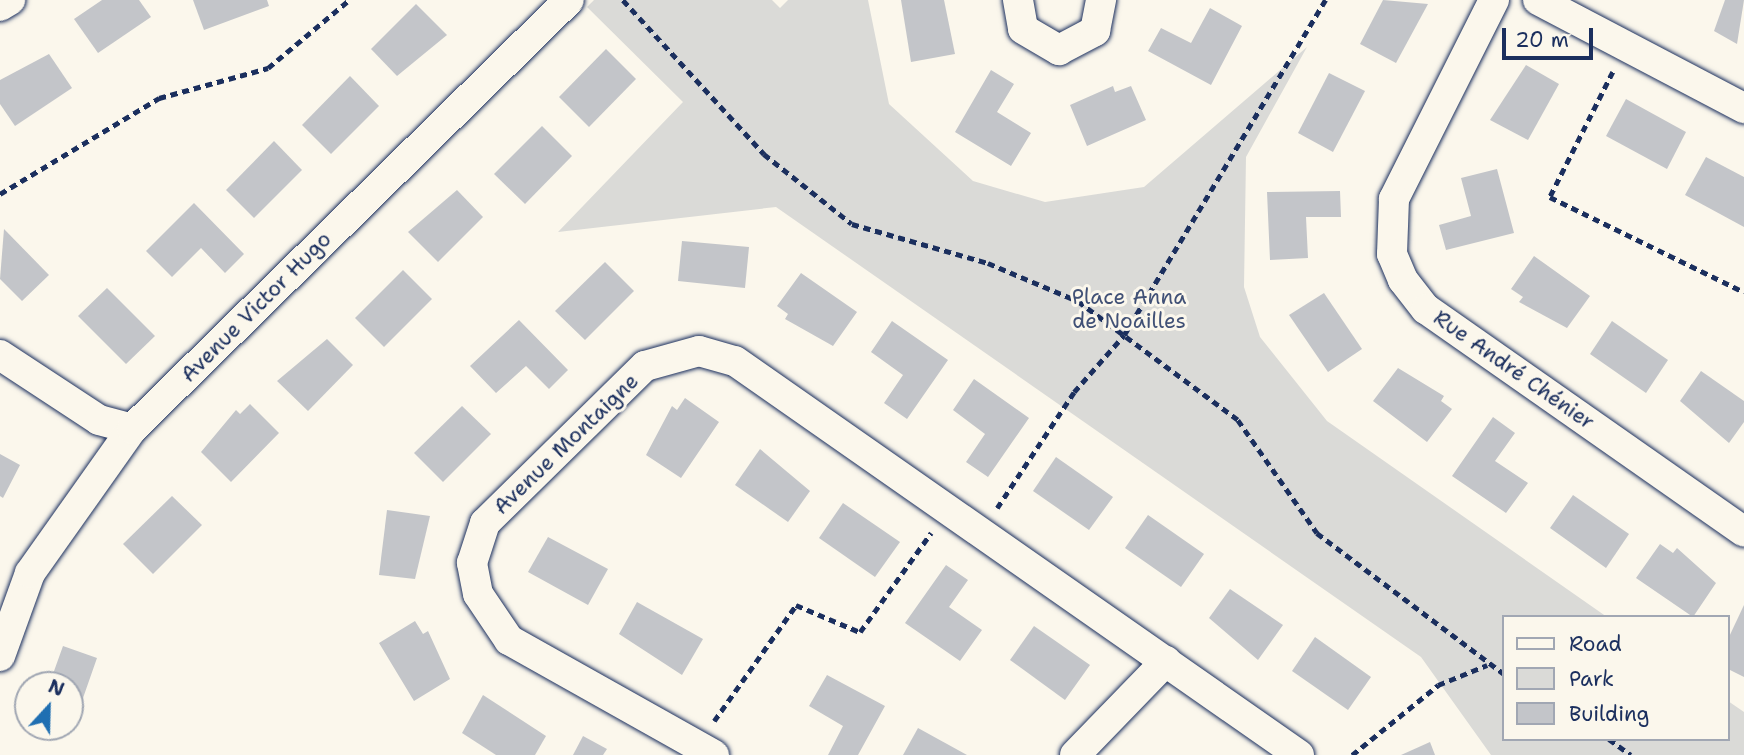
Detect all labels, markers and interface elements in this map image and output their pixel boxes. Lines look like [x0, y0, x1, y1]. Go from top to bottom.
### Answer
scale bar [1506, 14, 1597, 58]
text: 20 m [1515, 26, 1569, 54]
street label: Avenue Victor Hugo [176, 227, 336, 387]
park label: Place Anna de Noailles [1072, 284, 1186, 334]
street label: Rue André Chénier [1429, 305, 1599, 435]
street label: Avenue Montaigne [488, 368, 644, 520]
legend [1502, 615, 1730, 741]
text: Road [1569, 630, 1622, 658]
text: Park [1569, 665, 1614, 693]
north arrow [14, 671, 84, 741]
text: N [45, 674, 68, 702]
text: Building [1569, 700, 1649, 728]

